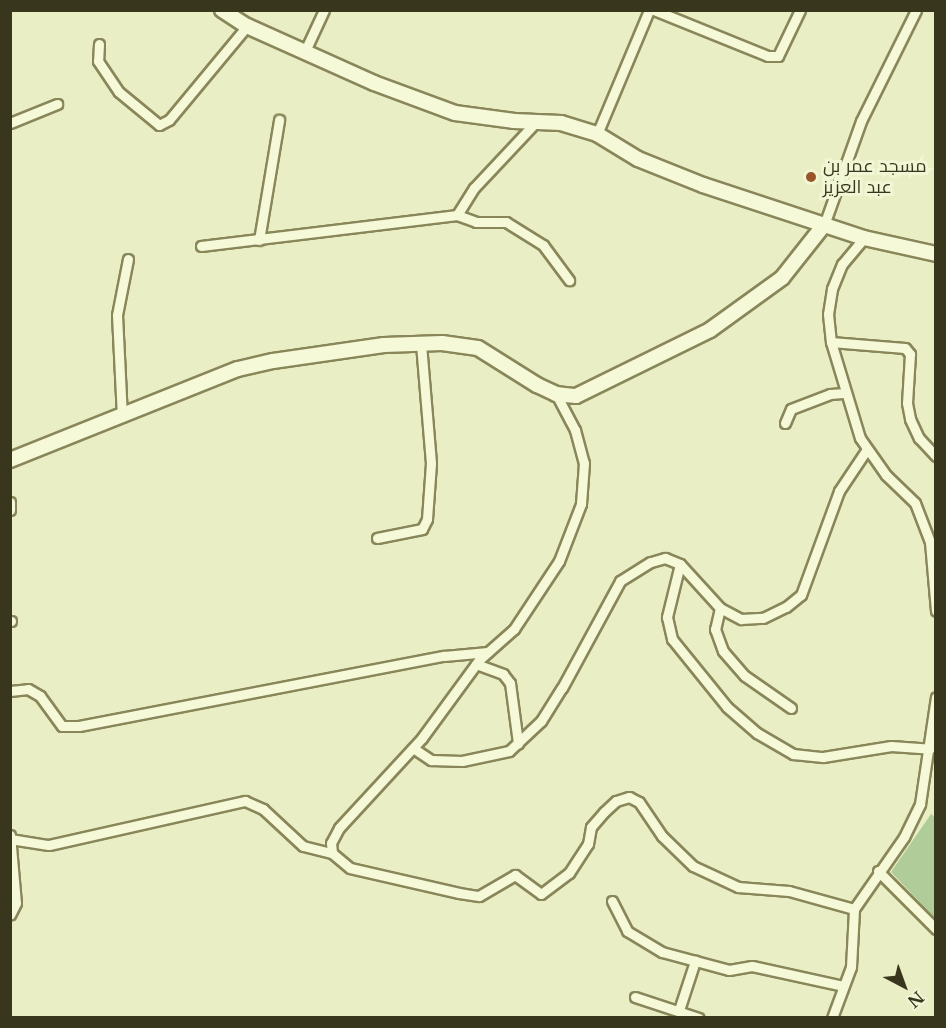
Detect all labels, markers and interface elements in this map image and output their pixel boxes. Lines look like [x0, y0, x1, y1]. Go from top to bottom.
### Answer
place label: مسجد عمر بن عبد العزيز [823, 156, 926, 198]
marker: مسجد عمر بن عبد العزيز [804, 170, 818, 184]
north arrow [874, 956, 934, 1016]
text: N [904, 987, 928, 1012]

